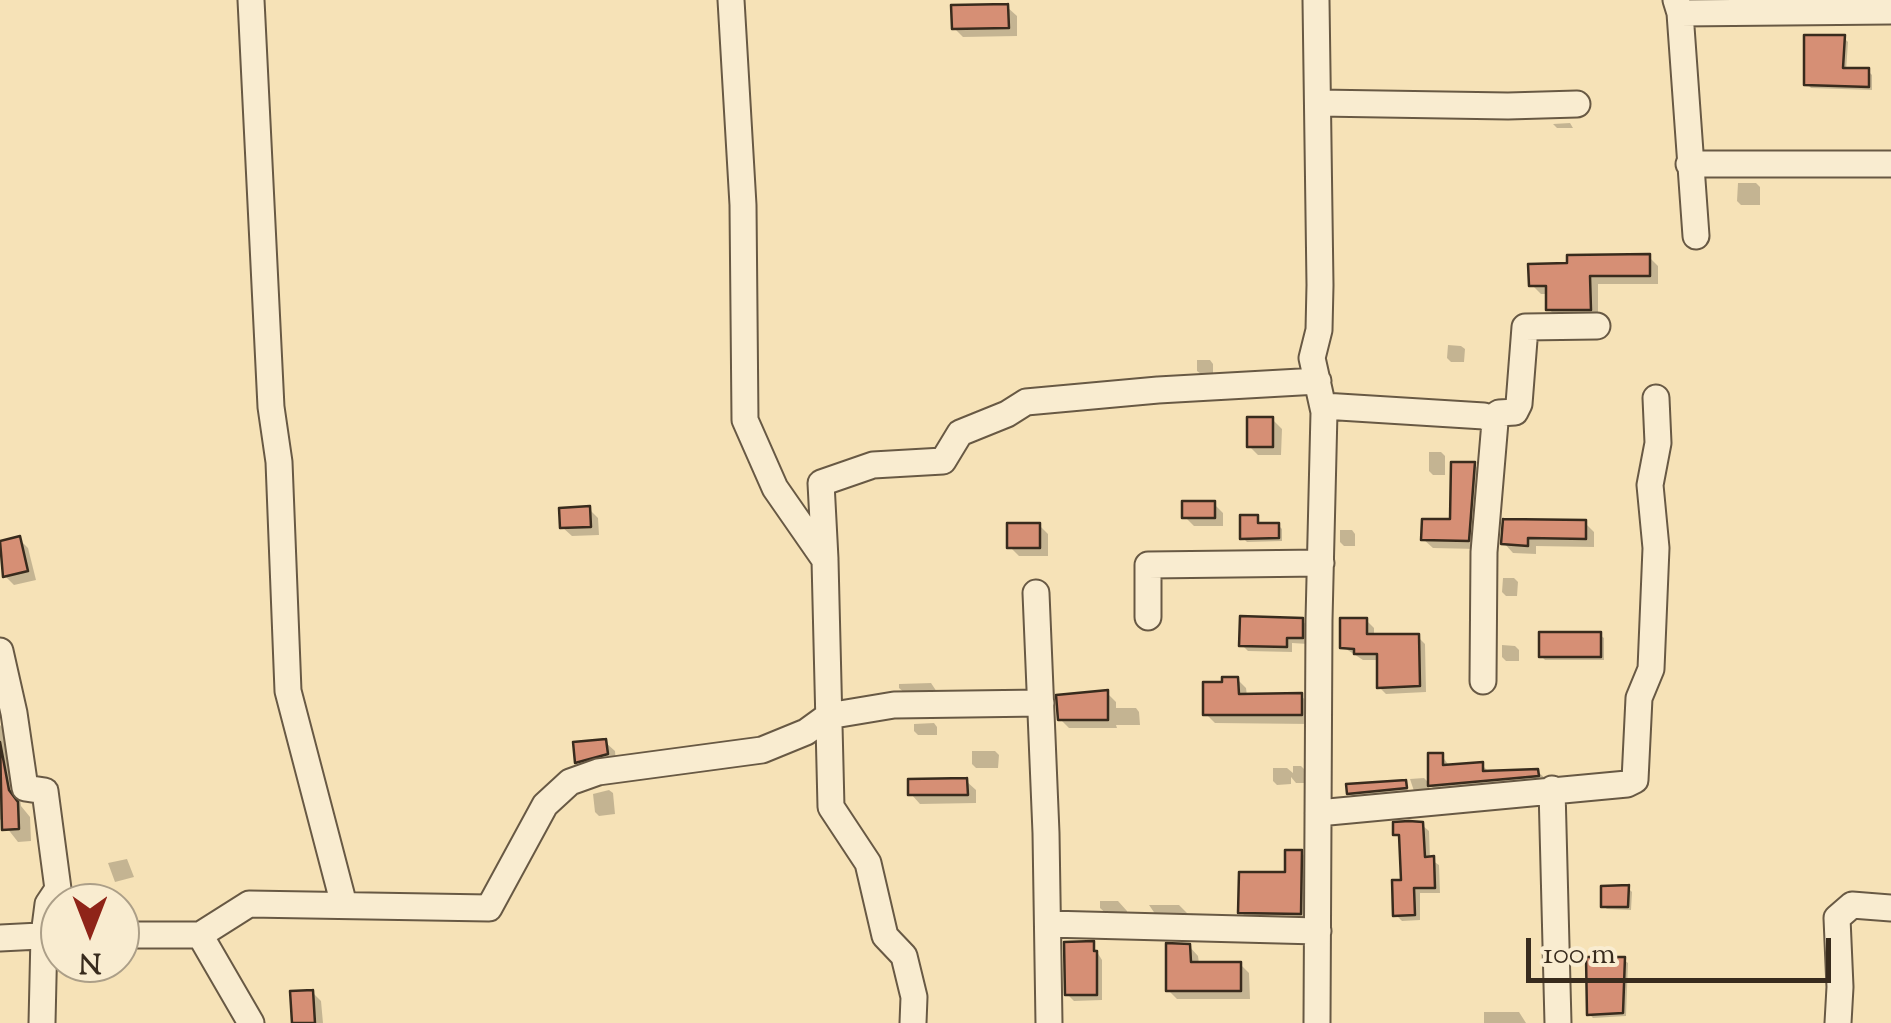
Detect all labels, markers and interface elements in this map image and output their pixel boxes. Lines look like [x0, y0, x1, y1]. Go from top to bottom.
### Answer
north arrow [40, 883, 140, 983]
scale bar [1531, 918, 1836, 980]
text: 100 m [1543, 934, 1616, 977]
text: N [79, 941, 101, 981]

